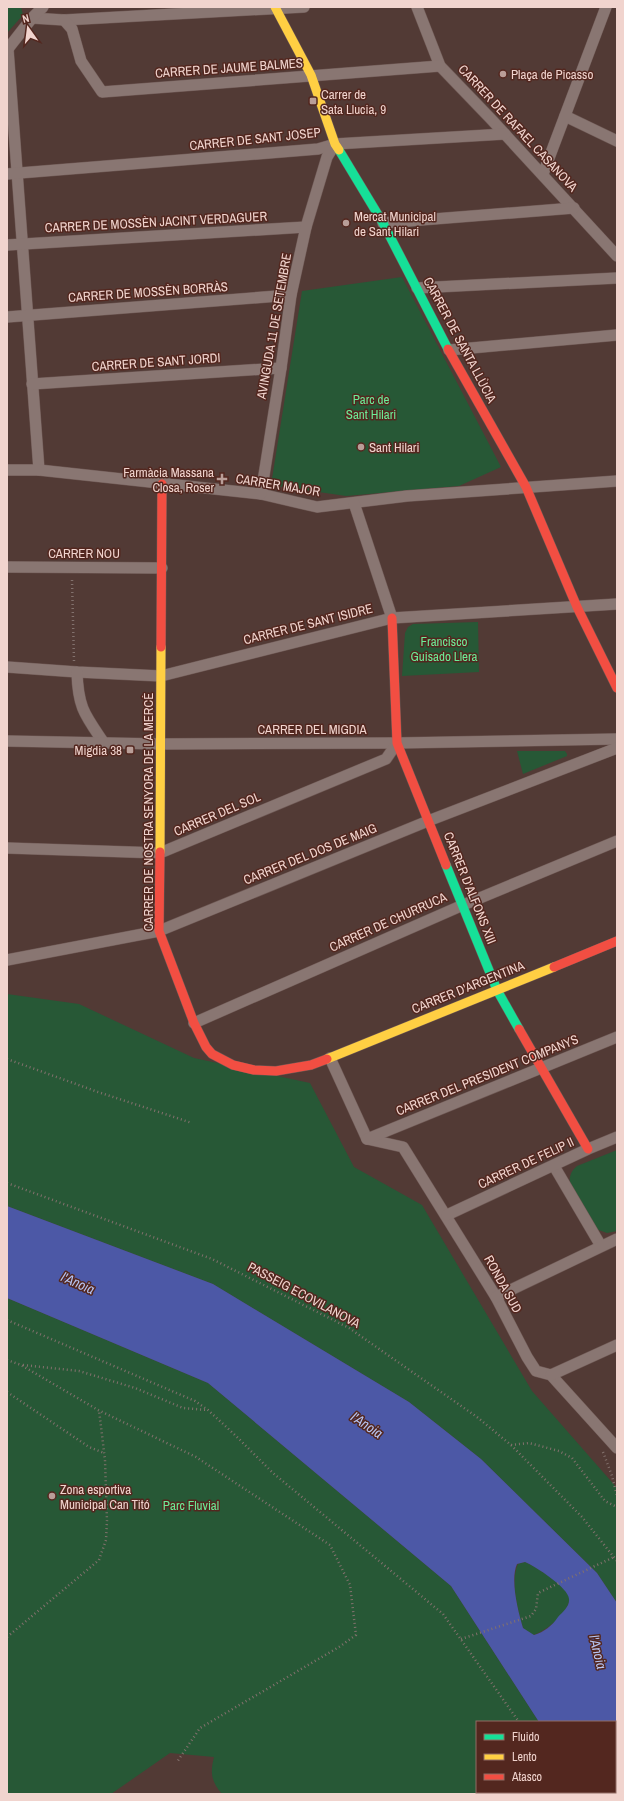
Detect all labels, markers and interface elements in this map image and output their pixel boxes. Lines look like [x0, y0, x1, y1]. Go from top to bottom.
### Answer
north arrow [8, 8, 48, 48]
text: N [21, 11, 30, 26]
street label: CARRER DE JAUME BALMES [155, 54, 303, 82]
street label: CARRER DE RAFAEL CASANOVA [455, 61, 582, 196]
place label: Plaça de Picasso [511, 66, 593, 83]
marker: Plaça de Picasso [498, 69, 508, 79]
place label: Carrer de Sata Llucia, 9 [321, 86, 386, 118]
marker: Carrer de Sata Llucia, 9 [308, 96, 318, 106]
street label: CARRER DE SANT JOSEP [189, 124, 321, 154]
street label: CARRER DE MOSSÈN JACINT VERDAGUER [44, 208, 268, 236]
place label: Mercat Municipal de Sant Hilari [354, 208, 436, 240]
marker: Mercat Municipal de Sant Hilari [341, 218, 351, 228]
street label: AVINGUDA 11 DE SETEMBRE [253, 252, 295, 401]
street label: CARRER DE SANTA LLÙCIA [420, 274, 501, 407]
street label: CARRER DE MOSSÈN BORRÀS [68, 278, 228, 306]
street label: CARRER DE SANT JORDI [91, 349, 221, 375]
park label: Parc de Sant Hilari [346, 391, 396, 423]
place label: Sant Hilari [369, 439, 419, 456]
marker: Sant Hilari [356, 442, 366, 452]
place label: Farmàcia Massana Closa, Roser [123, 464, 214, 496]
street label: CARRER MAJOR [235, 470, 322, 500]
marker: Farmàcia Massana Closa, Roser [217, 474, 227, 484]
street label: CARRER NOU [48, 545, 120, 562]
street label: CARRER DE SANT ISIDRE [242, 600, 374, 648]
park label: Francisco Guisado Llera [411, 633, 478, 665]
street label: CARRER DE NOSTRA SENYORA DE LA MERCÈ [140, 693, 157, 931]
street label: CARRER DEL MIGDIA [257, 721, 367, 738]
place label: Migdia 38 [75, 742, 122, 759]
marker: Migdia 38 [125, 745, 135, 755]
street label: CARRER DEL SOL [171, 788, 263, 840]
street label: CARRER DEL DOS DE MAIG [241, 819, 379, 889]
street label: CARRER D'ALFONS XIII [440, 829, 500, 947]
street label: CARRER DE CHURRUCA [327, 888, 450, 956]
street label: CARRER D'ARGENTINA [409, 956, 528, 1017]
street label: CARRER DEL PRESIDENT COMPANYS [393, 1031, 581, 1119]
street label: CARRER DE FELIP II [475, 1133, 577, 1193]
street label: RONDA SUD [480, 1252, 526, 1316]
street label: PASSEIG ECOVILANOVA [245, 1258, 364, 1332]
water label: l'Anoia [58, 1268, 98, 1298]
water label: l'Anoia [348, 1408, 386, 1442]
place label: Zona esportiva Municipal Can Titó [60, 1481, 150, 1513]
marker: Zona esportiva Municipal Can Titó [47, 1491, 57, 1501]
park label: Parc Fluvial [163, 1497, 219, 1514]
water label: l'Anoia [585, 1633, 611, 1671]
legend [476, 1721, 616, 1793]
text: Fluido [512, 1729, 539, 1745]
text: Lento [512, 1749, 537, 1765]
text: Atasco [511, 1769, 542, 1785]

